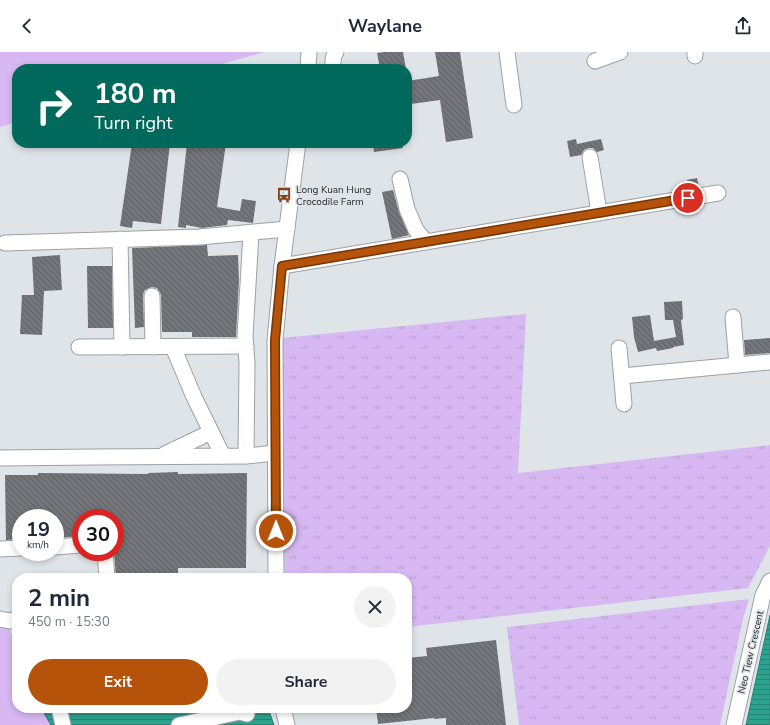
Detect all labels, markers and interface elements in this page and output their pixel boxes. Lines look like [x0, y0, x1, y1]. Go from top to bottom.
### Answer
text: Waylane [348, 14, 422, 38]
icon: back [16, 15, 38, 37]
icon: share [732, 15, 754, 37]
text: 180 m [94, 75, 177, 113]
icon: right [28, 80, 80, 132]
text: Turn right [94, 111, 173, 135]
pin [671, 181, 705, 215]
place label: Long Kuan Hung Crocodile Farm [296, 183, 371, 209]
bus stop icon: Long Kuan Hung Crocodile Farm [275, 186, 293, 204]
icon: arrive [677, 187, 699, 209]
speed limit sign: 30 [72, 509, 124, 561]
position arrow [255, 510, 297, 552]
text: 19 [26, 516, 50, 543]
text: km/h [27, 538, 49, 552]
text: 2 min [28, 582, 90, 614]
button: close [354, 586, 396, 628]
street label: Neo Tiew Crescent [735, 609, 767, 695]
text: 450 m · 15:30 [28, 613, 110, 631]
button: Exit [28, 659, 208, 705]
button: Share [216, 659, 396, 705]

